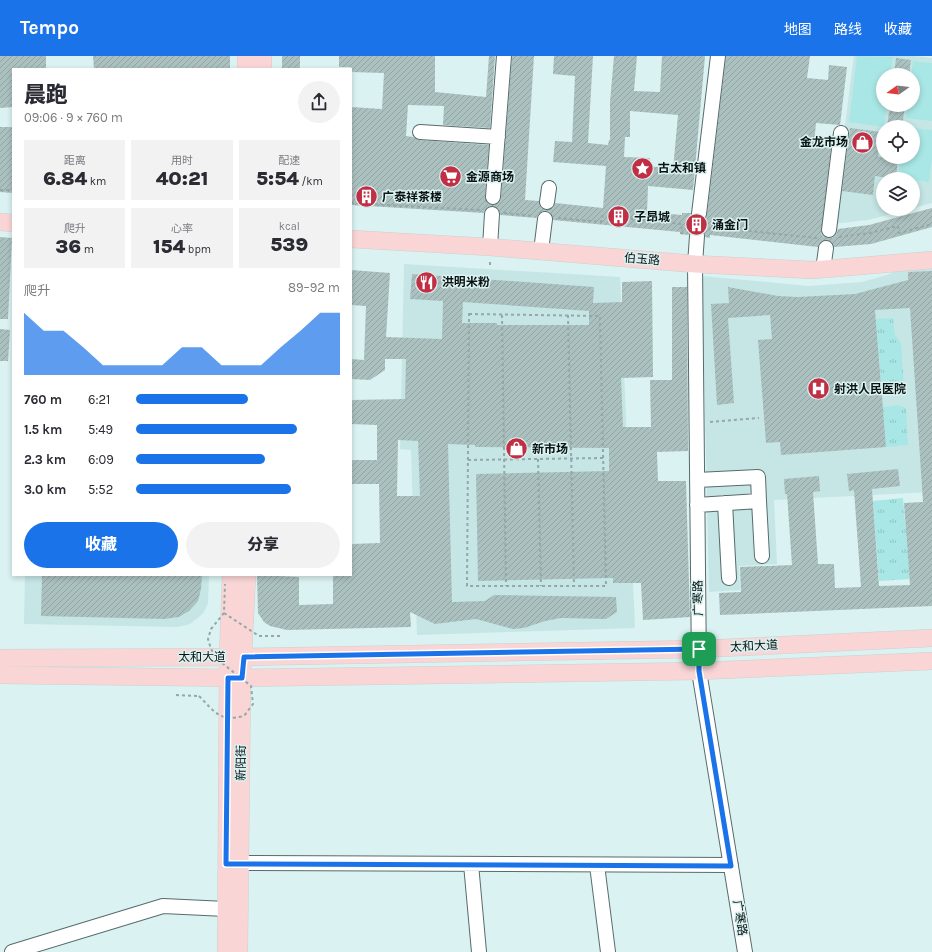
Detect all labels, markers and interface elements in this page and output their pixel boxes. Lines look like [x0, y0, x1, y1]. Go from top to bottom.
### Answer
text: Tempo [20, 17, 79, 39]
text: 地图 [784, 21, 812, 38]
text: 路线 [834, 21, 862, 38]
text: 收藏 [884, 21, 912, 38]
north arrow [876, 68, 920, 112]
map controls [876, 68, 920, 216]
button: share [298, 81, 340, 123]
text: 晨跑 [24, 82, 68, 108]
text: 09:06 · 9 × 760 m [24, 110, 123, 125]
button: locate [876, 120, 920, 164]
shop icon: 金龙市场 [850, 129, 876, 155]
place label: 金龙市场 [800, 135, 848, 149]
text: 距离 [64, 154, 86, 167]
text: 用时 [171, 154, 193, 167]
text: 配速 [278, 154, 300, 167]
place icon: 古太和镇 [629, 155, 655, 181]
place label: 古太和镇 [658, 161, 706, 175]
supermarket icon: 金源商场 [437, 164, 463, 190]
text: 6.84 [43, 167, 87, 190]
text: 40:21 [156, 167, 208, 190]
text: 5:54 [256, 167, 299, 190]
place label: 金源商场 [466, 170, 514, 184]
button: layers [876, 172, 920, 216]
text: km [87, 175, 106, 188]
text: /km [299, 175, 323, 188]
building icon: 广泰祥茶楼 [354, 184, 380, 210]
place label: 广泰祥茶楼 [382, 190, 442, 204]
building icon: 子昂城 [605, 204, 631, 230]
place label: 子昂城 [634, 210, 670, 224]
building icon: 涌金门 [683, 212, 709, 238]
place label: 涌金门 [712, 218, 748, 232]
text: kcal [279, 220, 300, 233]
text: 爬升 [64, 222, 86, 235]
text: 心率 [171, 222, 193, 235]
text: 539 [270, 233, 308, 256]
text: 36 [55, 235, 81, 258]
text: 154 [153, 235, 185, 258]
text: m [81, 243, 94, 256]
text: bpm [185, 243, 211, 256]
street label: 伯玉路 [623, 250, 661, 268]
restaurant icon: 洪明米粉 [413, 269, 439, 295]
place label: 洪明米粉 [442, 275, 490, 289]
text: 89–92 m [288, 280, 340, 295]
text: 爬升 [24, 283, 50, 298]
hospital icon: 射洪人民医院 [805, 376, 831, 402]
place label: 射洪人民医院 [834, 382, 906, 396]
text: 760 m [24, 392, 62, 407]
text: 6:21 [88, 392, 110, 407]
text: 1.5 km [24, 422, 62, 437]
text: 5:49 [88, 422, 113, 437]
shop icon: 新市场 [503, 436, 529, 462]
place label: 新市场 [532, 442, 568, 456]
text: 2.3 km [24, 452, 66, 467]
text: 6:09 [88, 452, 114, 467]
text: 3.0 km [24, 482, 66, 497]
text: 5:52 [88, 482, 113, 497]
button: 收藏 [24, 522, 178, 568]
button: 分享 [186, 522, 340, 568]
street label: 广寒路 [691, 580, 705, 616]
pin [682, 632, 716, 666]
icon: arrive [688, 638, 710, 660]
street label: 太和大道 [730, 638, 778, 654]
street label: 太和大道 [178, 650, 226, 664]
street label: 新阳街 [234, 745, 248, 781]
street label: 广寒路 [730, 899, 750, 937]

